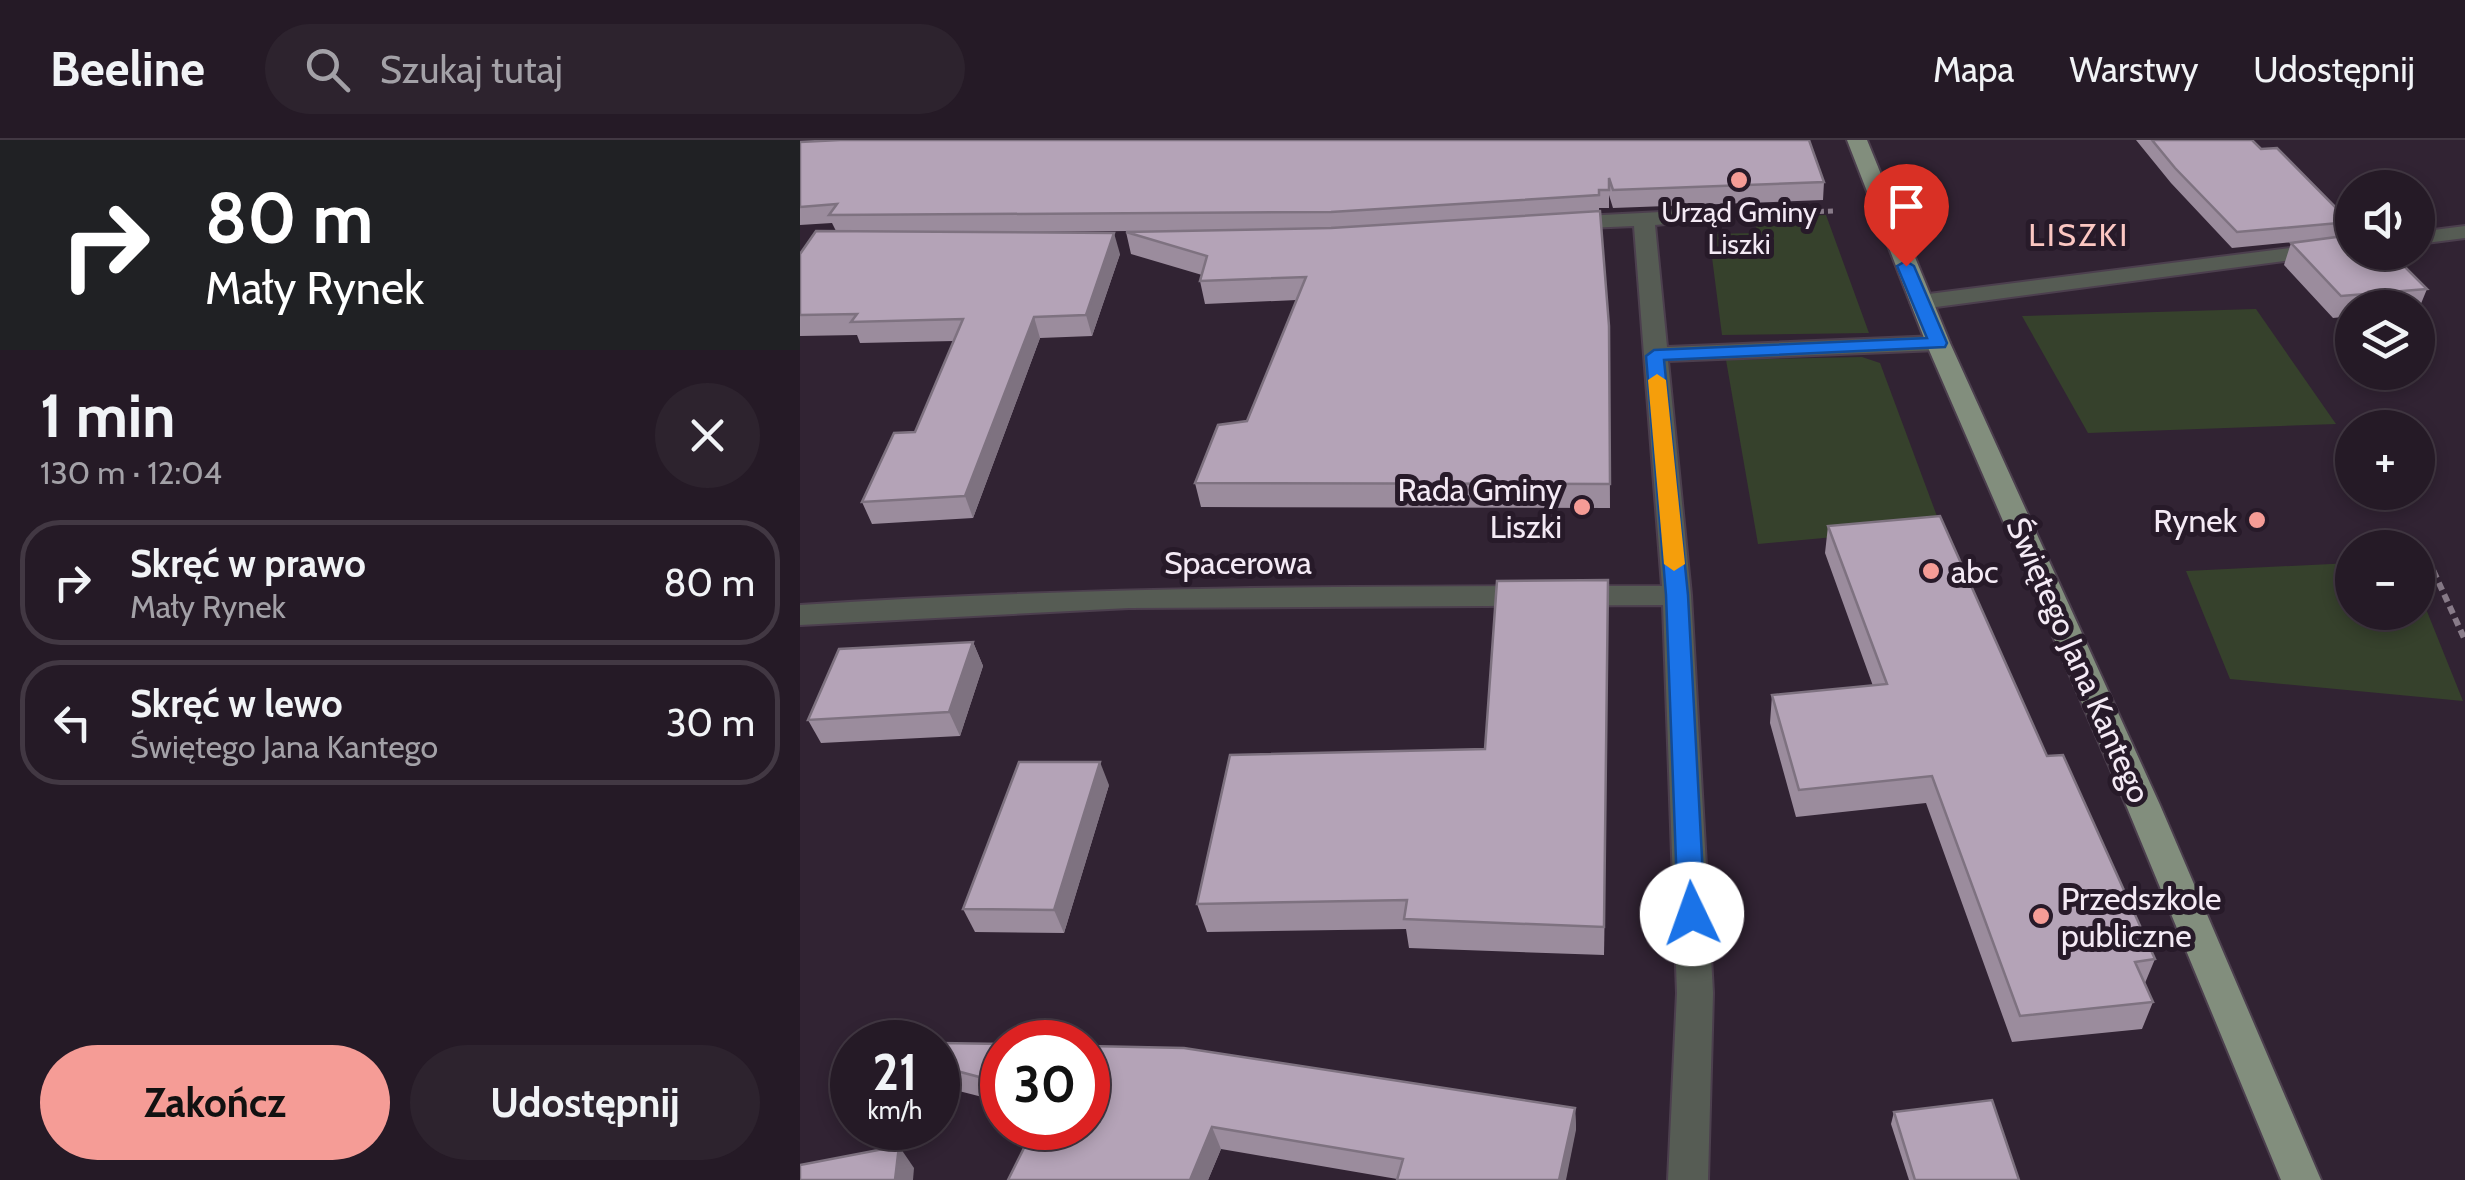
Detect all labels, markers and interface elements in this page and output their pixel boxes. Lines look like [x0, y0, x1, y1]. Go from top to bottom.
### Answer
search box [265, 24, 965, 114]
text: Beeline [50, 40, 205, 98]
icon: search [300, 42, 355, 97]
text: Szukaj tutaj [380, 46, 563, 93]
text: Mapa [1933, 48, 2014, 91]
text: Warstwy [2069, 48, 2198, 91]
text: Udostępnij [2253, 48, 2415, 91]
pin [1864, 164, 1949, 267]
marker: Urząd Gminy Liszki [1728, 169, 1750, 191]
map controls [2335, 170, 2435, 630]
button: sound [2335, 170, 2435, 270]
text: 80 m [205, 175, 373, 261]
icon: arrive [1879, 179, 1934, 234]
icon: right [40, 180, 170, 310]
place label: Urząd Gminy Liszki [1661, 195, 1817, 261]
district label: LISZKI [2028, 215, 2130, 254]
text: Mały Rynek [205, 261, 424, 315]
button: layers [2335, 290, 2435, 390]
text: 1 min [40, 379, 175, 452]
button: close [655, 383, 760, 488]
button: + [2335, 410, 2435, 510]
text: 130 m · 12:04 [40, 453, 222, 492]
place label: Rada Gminy Liszki [1397, 470, 1562, 546]
marker: Rada Gminy Liszki [1571, 496, 1593, 518]
place label: Rynek [2153, 501, 2238, 540]
marker: Rynek [2246, 509, 2268, 531]
street label: Świętego Jana Kantego [1999, 511, 2159, 809]
button: − [2335, 530, 2435, 630]
text: Skręć w prawo [130, 540, 366, 587]
street label: Spacerowa [1164, 543, 1313, 582]
place label: abc [1951, 552, 1999, 591]
icon: right [45, 555, 100, 610]
text: 80 m [664, 559, 755, 606]
marker: abc [1920, 560, 1942, 582]
text: Mały Rynek [130, 587, 286, 626]
text: Skręć w lewo [130, 680, 343, 727]
icon: left [45, 695, 100, 750]
text: 30 m [666, 699, 755, 746]
text: Świętego Jana Kantego [130, 727, 438, 766]
position arrow [1640, 862, 1744, 966]
place label: Przedszkole publiczne [2061, 879, 2221, 955]
marker: Przedszkole publiczne [2030, 905, 2052, 927]
speed limit sign: 30 [980, 1020, 1110, 1150]
text: 21 [873, 1042, 917, 1103]
button: Zakończ [40, 1045, 390, 1160]
button: Udostępnij [410, 1045, 760, 1160]
text: km/h [868, 1095, 922, 1125]

